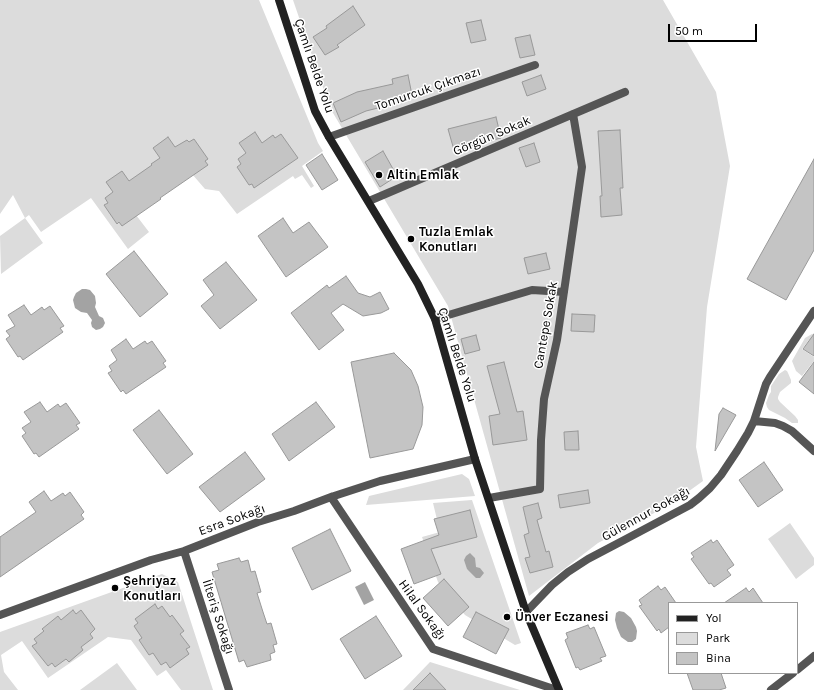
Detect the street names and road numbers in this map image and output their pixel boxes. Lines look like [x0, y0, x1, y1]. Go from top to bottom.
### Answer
street label: Çamlı Belde Yolu [291, 17, 337, 115]
street label: Tomurcuk Çıkmazı [373, 64, 483, 114]
street label: Görgün Sokak [451, 113, 533, 159]
street label: Cantepe Sokak [531, 280, 561, 370]
street label: Çamlı Belde Yolu [434, 306, 480, 404]
street label: Gülennur Sokağı [599, 483, 693, 545]
street label: Esra Sokağı [197, 501, 267, 539]
street label: Hilal Sokağı [395, 577, 449, 643]
street label: İlteriş Sokağı [199, 578, 237, 656]

